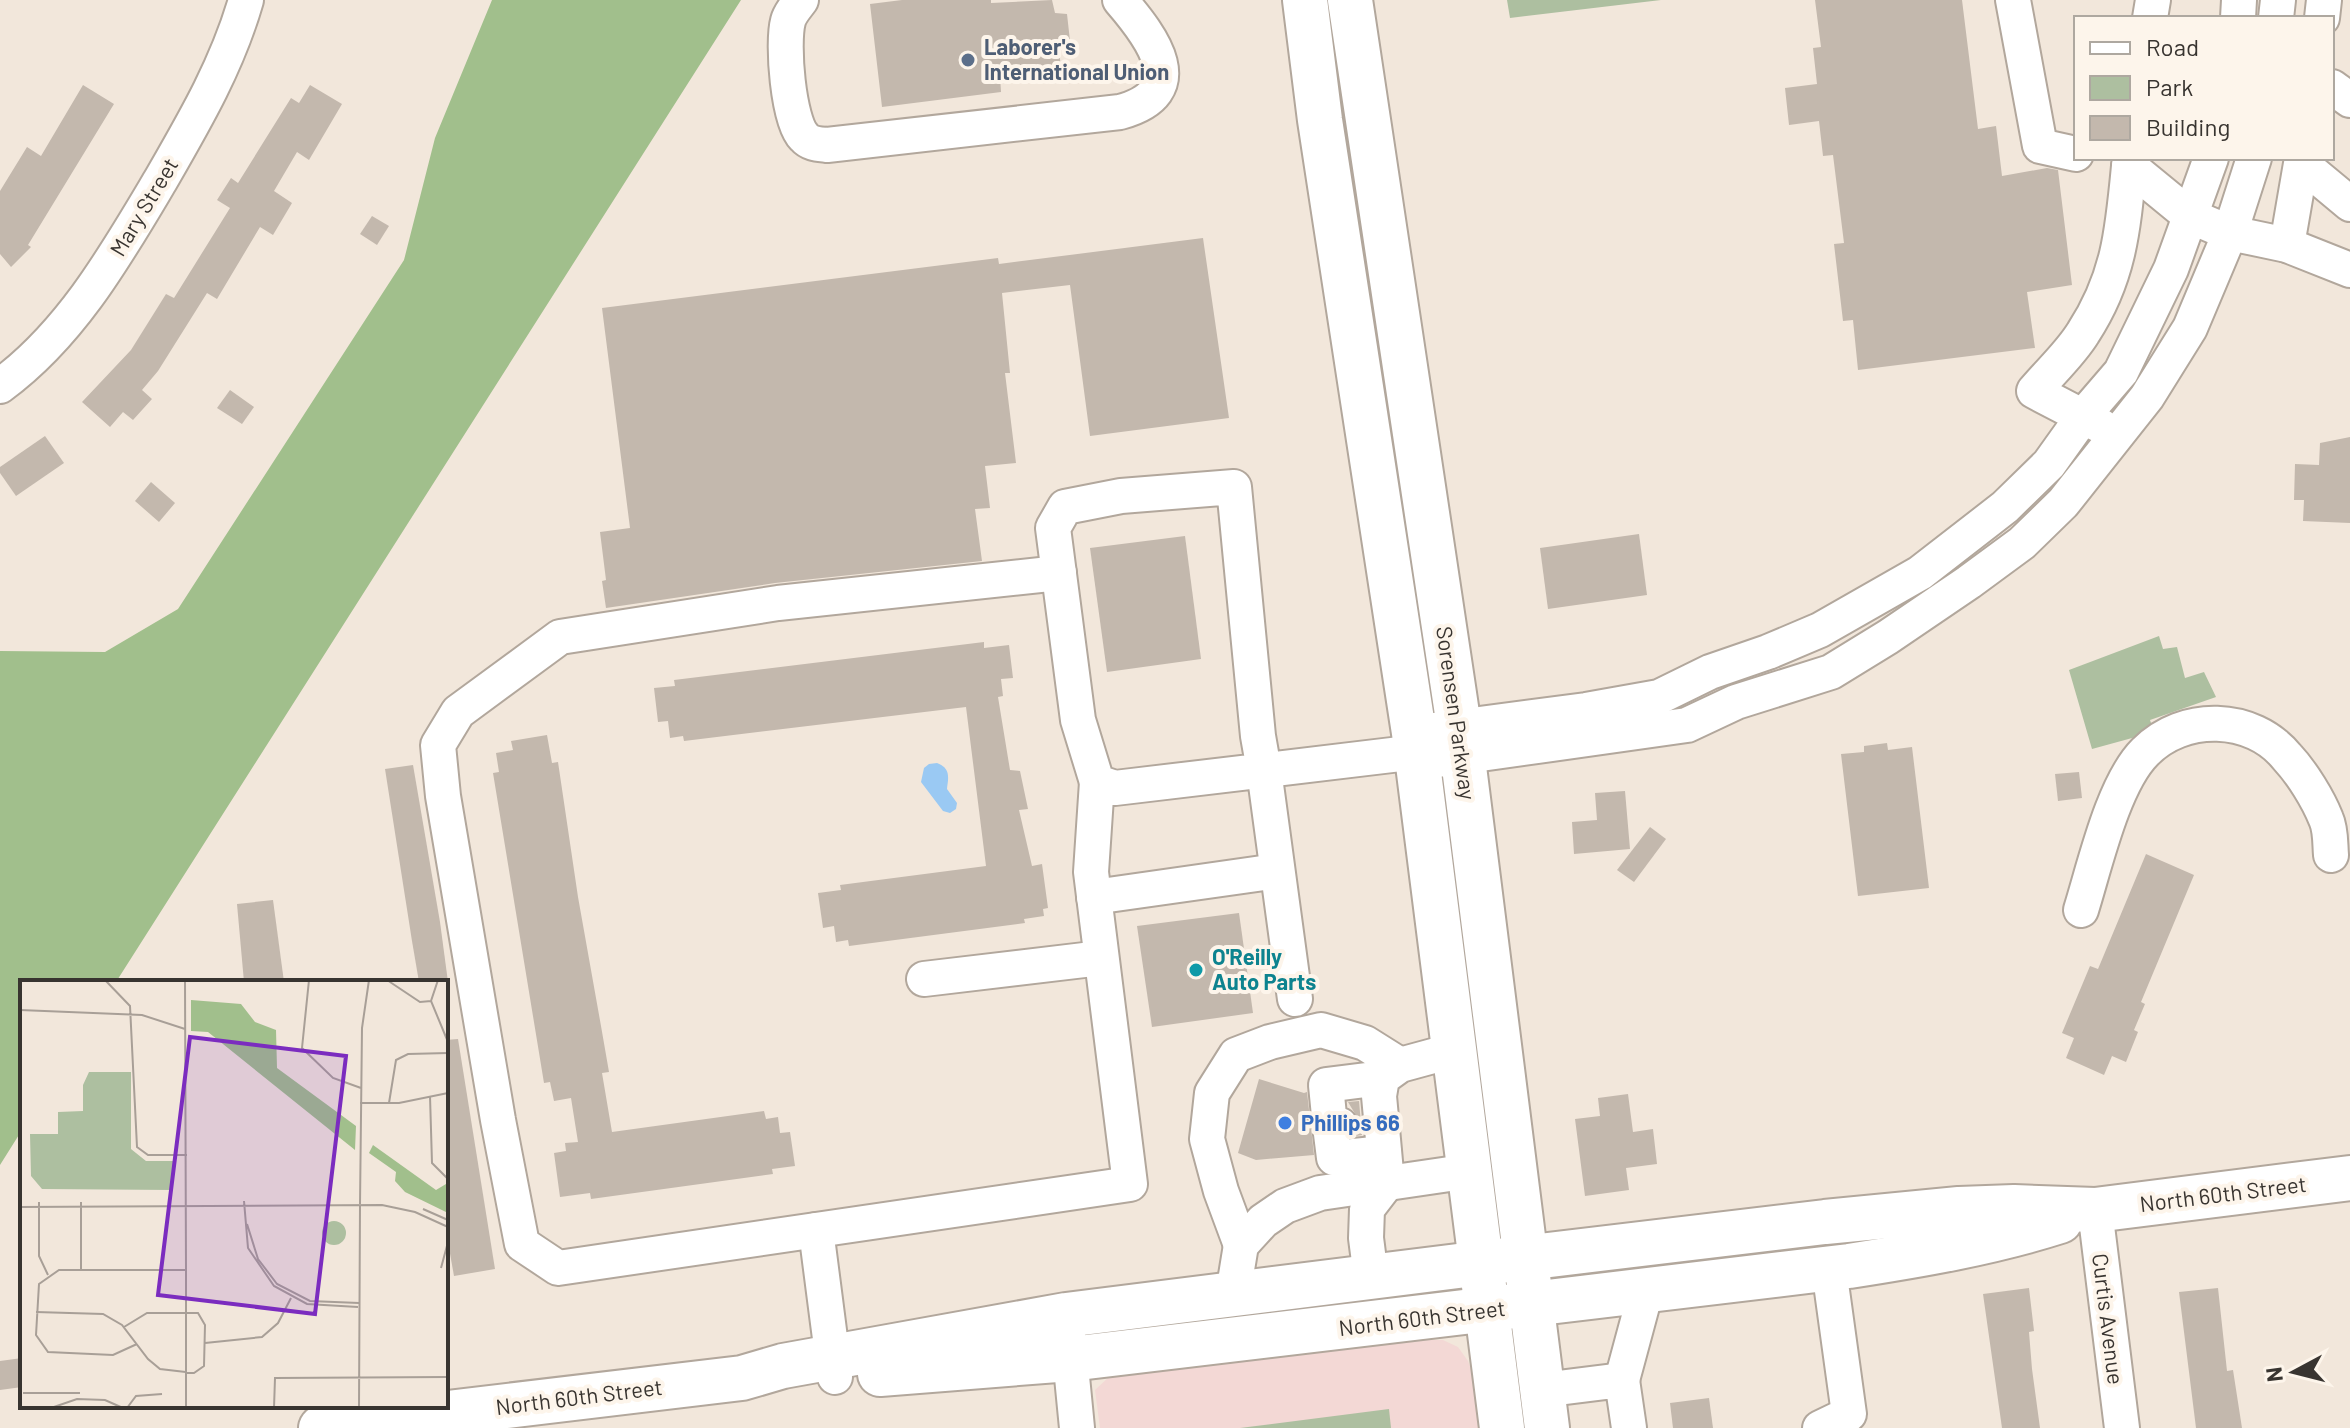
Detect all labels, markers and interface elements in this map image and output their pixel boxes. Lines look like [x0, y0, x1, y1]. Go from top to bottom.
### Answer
legend [2074, 16, 2334, 160]
text: Road [2146, 32, 2199, 61]
place label: Laborer's International Union [984, 33, 1169, 84]
marker: Laborer's International Union [959, 51, 977, 69]
text: Park [2146, 72, 2193, 101]
text: Building [2146, 112, 2230, 141]
street label: Mary Street [104, 153, 183, 260]
street label: Sorensen Parkway [1432, 624, 1482, 801]
place label: O'Reilly Auto Parts [1212, 943, 1316, 994]
marker: O'Reilly Auto Parts [1187, 961, 1205, 979]
inset map [20, 980, 448, 1408]
place label: Phillips 66 [1301, 1109, 1400, 1135]
marker: Phillips 66 [1276, 1114, 1294, 1132]
street label: North 60th Street [2138, 1170, 2308, 1216]
street label: Curtis Avenue [2088, 1252, 2130, 1386]
street label: North 60th Street [1337, 1294, 1507, 1340]
north arrow [2254, 1332, 2334, 1412]
text: N [2259, 1366, 2287, 1383]
street label: North 60th Street [494, 1373, 664, 1419]

